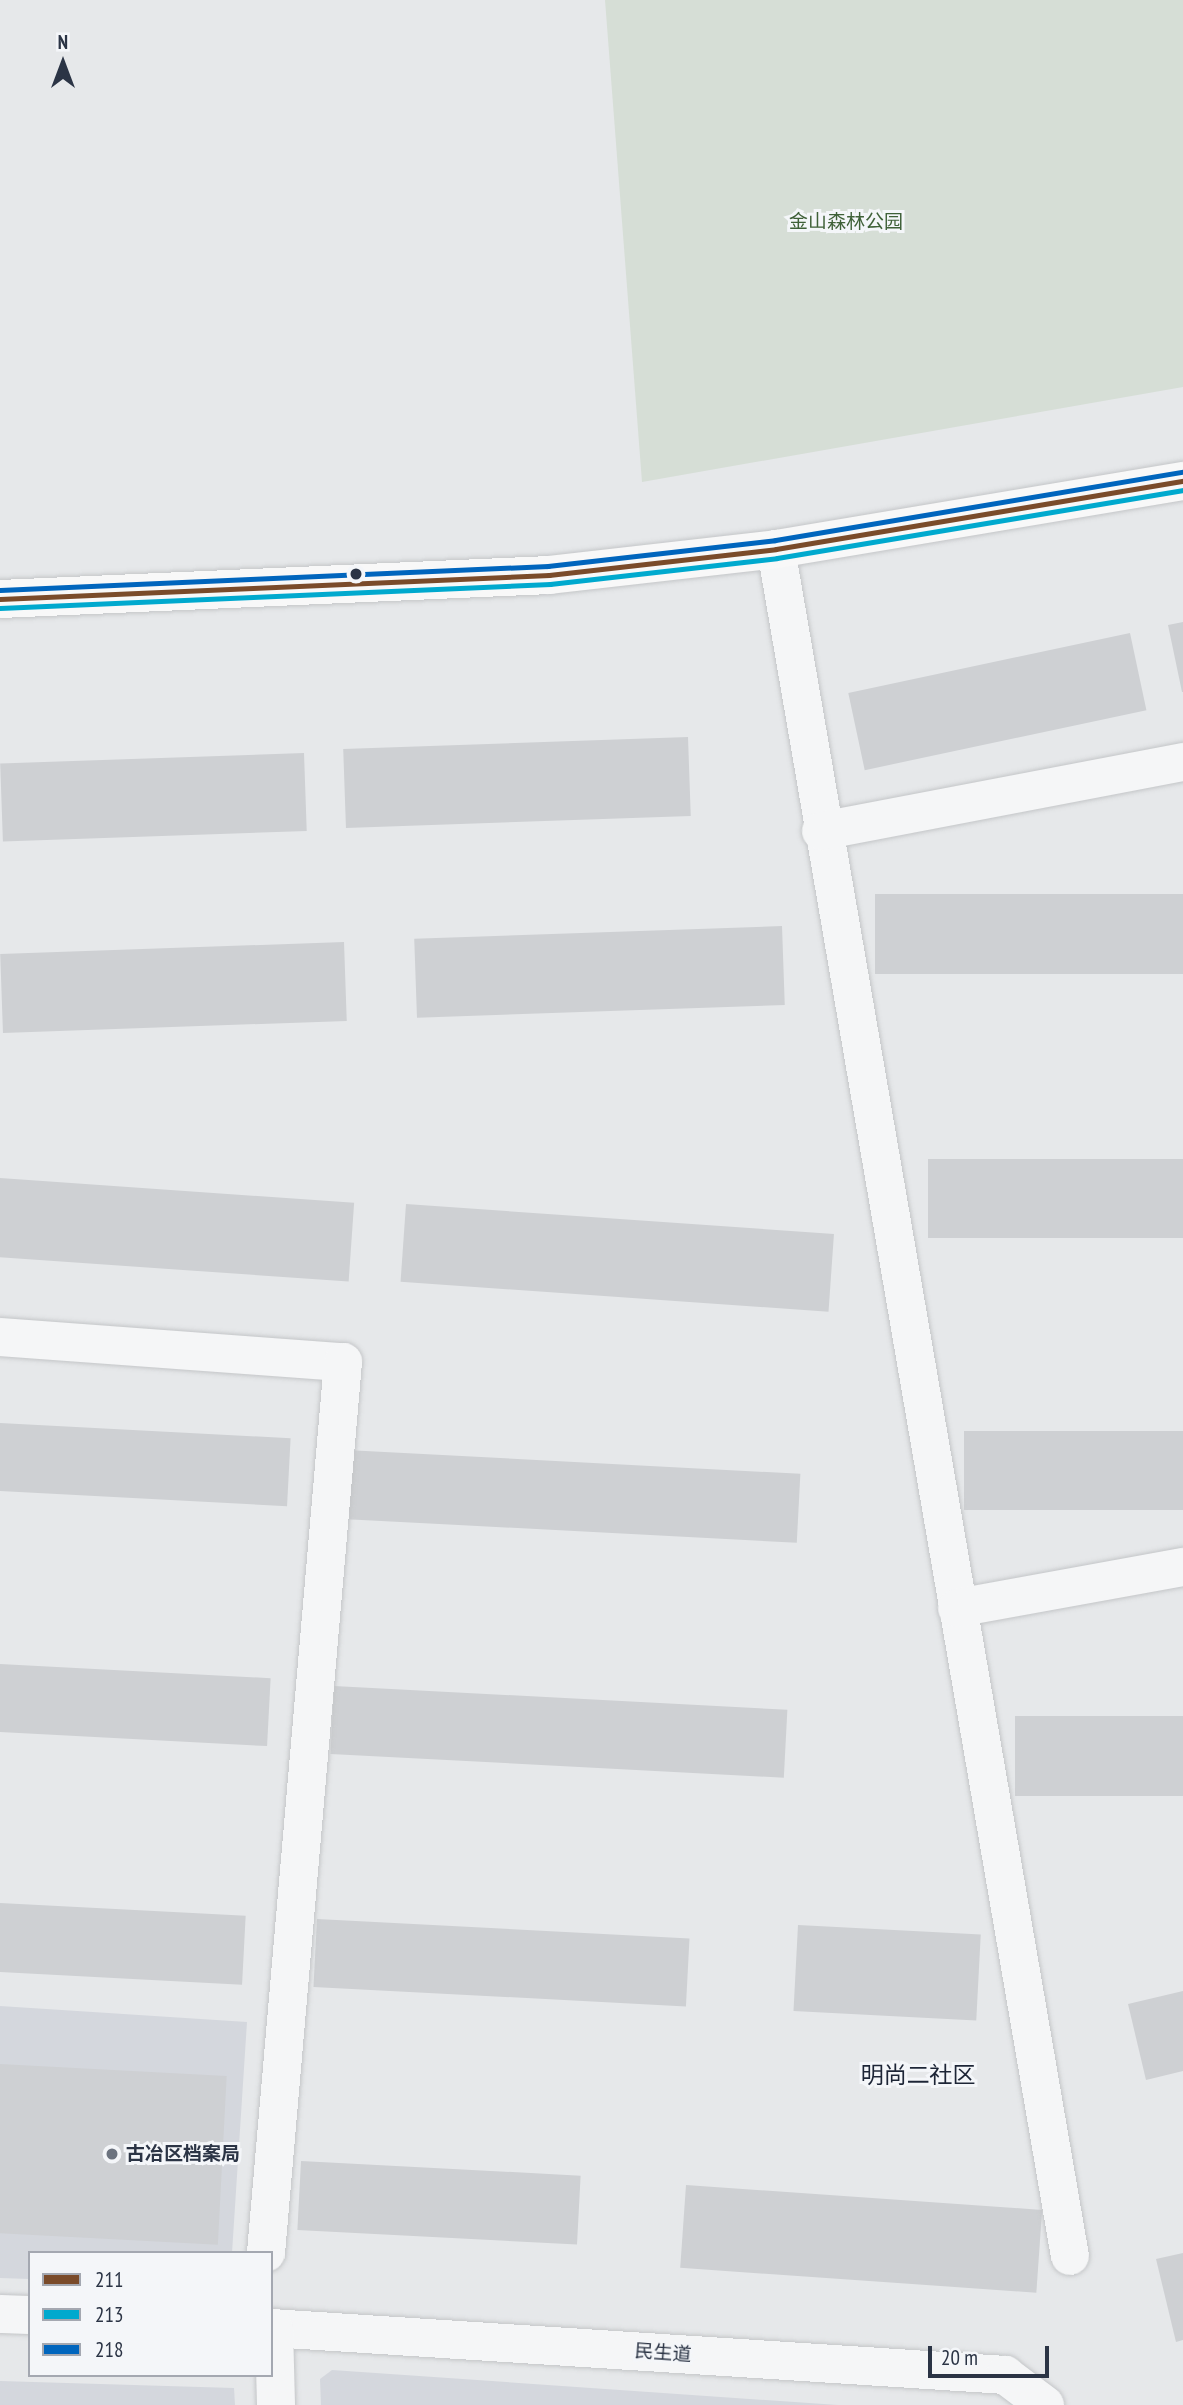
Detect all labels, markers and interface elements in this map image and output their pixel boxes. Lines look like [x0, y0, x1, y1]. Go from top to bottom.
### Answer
north arrow [28, 28, 98, 98]
text: N [58, 30, 68, 54]
park label: 金山森林公园 [789, 211, 903, 233]
unlabelled marker [349, 567, 363, 581]
district label: 明尚二社区 [861, 2061, 975, 2089]
place label: 古冶区档案局 [126, 2143, 240, 2165]
marker: 古冶区档案局 [104, 2146, 120, 2162]
legend [28, 2251, 273, 2377]
text: 211 [95, 2266, 123, 2293]
text: 213 [95, 2301, 123, 2328]
scale bar [931, 2332, 1052, 2376]
text: 218 [95, 2336, 123, 2363]
street label: 民生道 [634, 2340, 692, 2366]
text: 20 m [941, 2344, 978, 2371]

